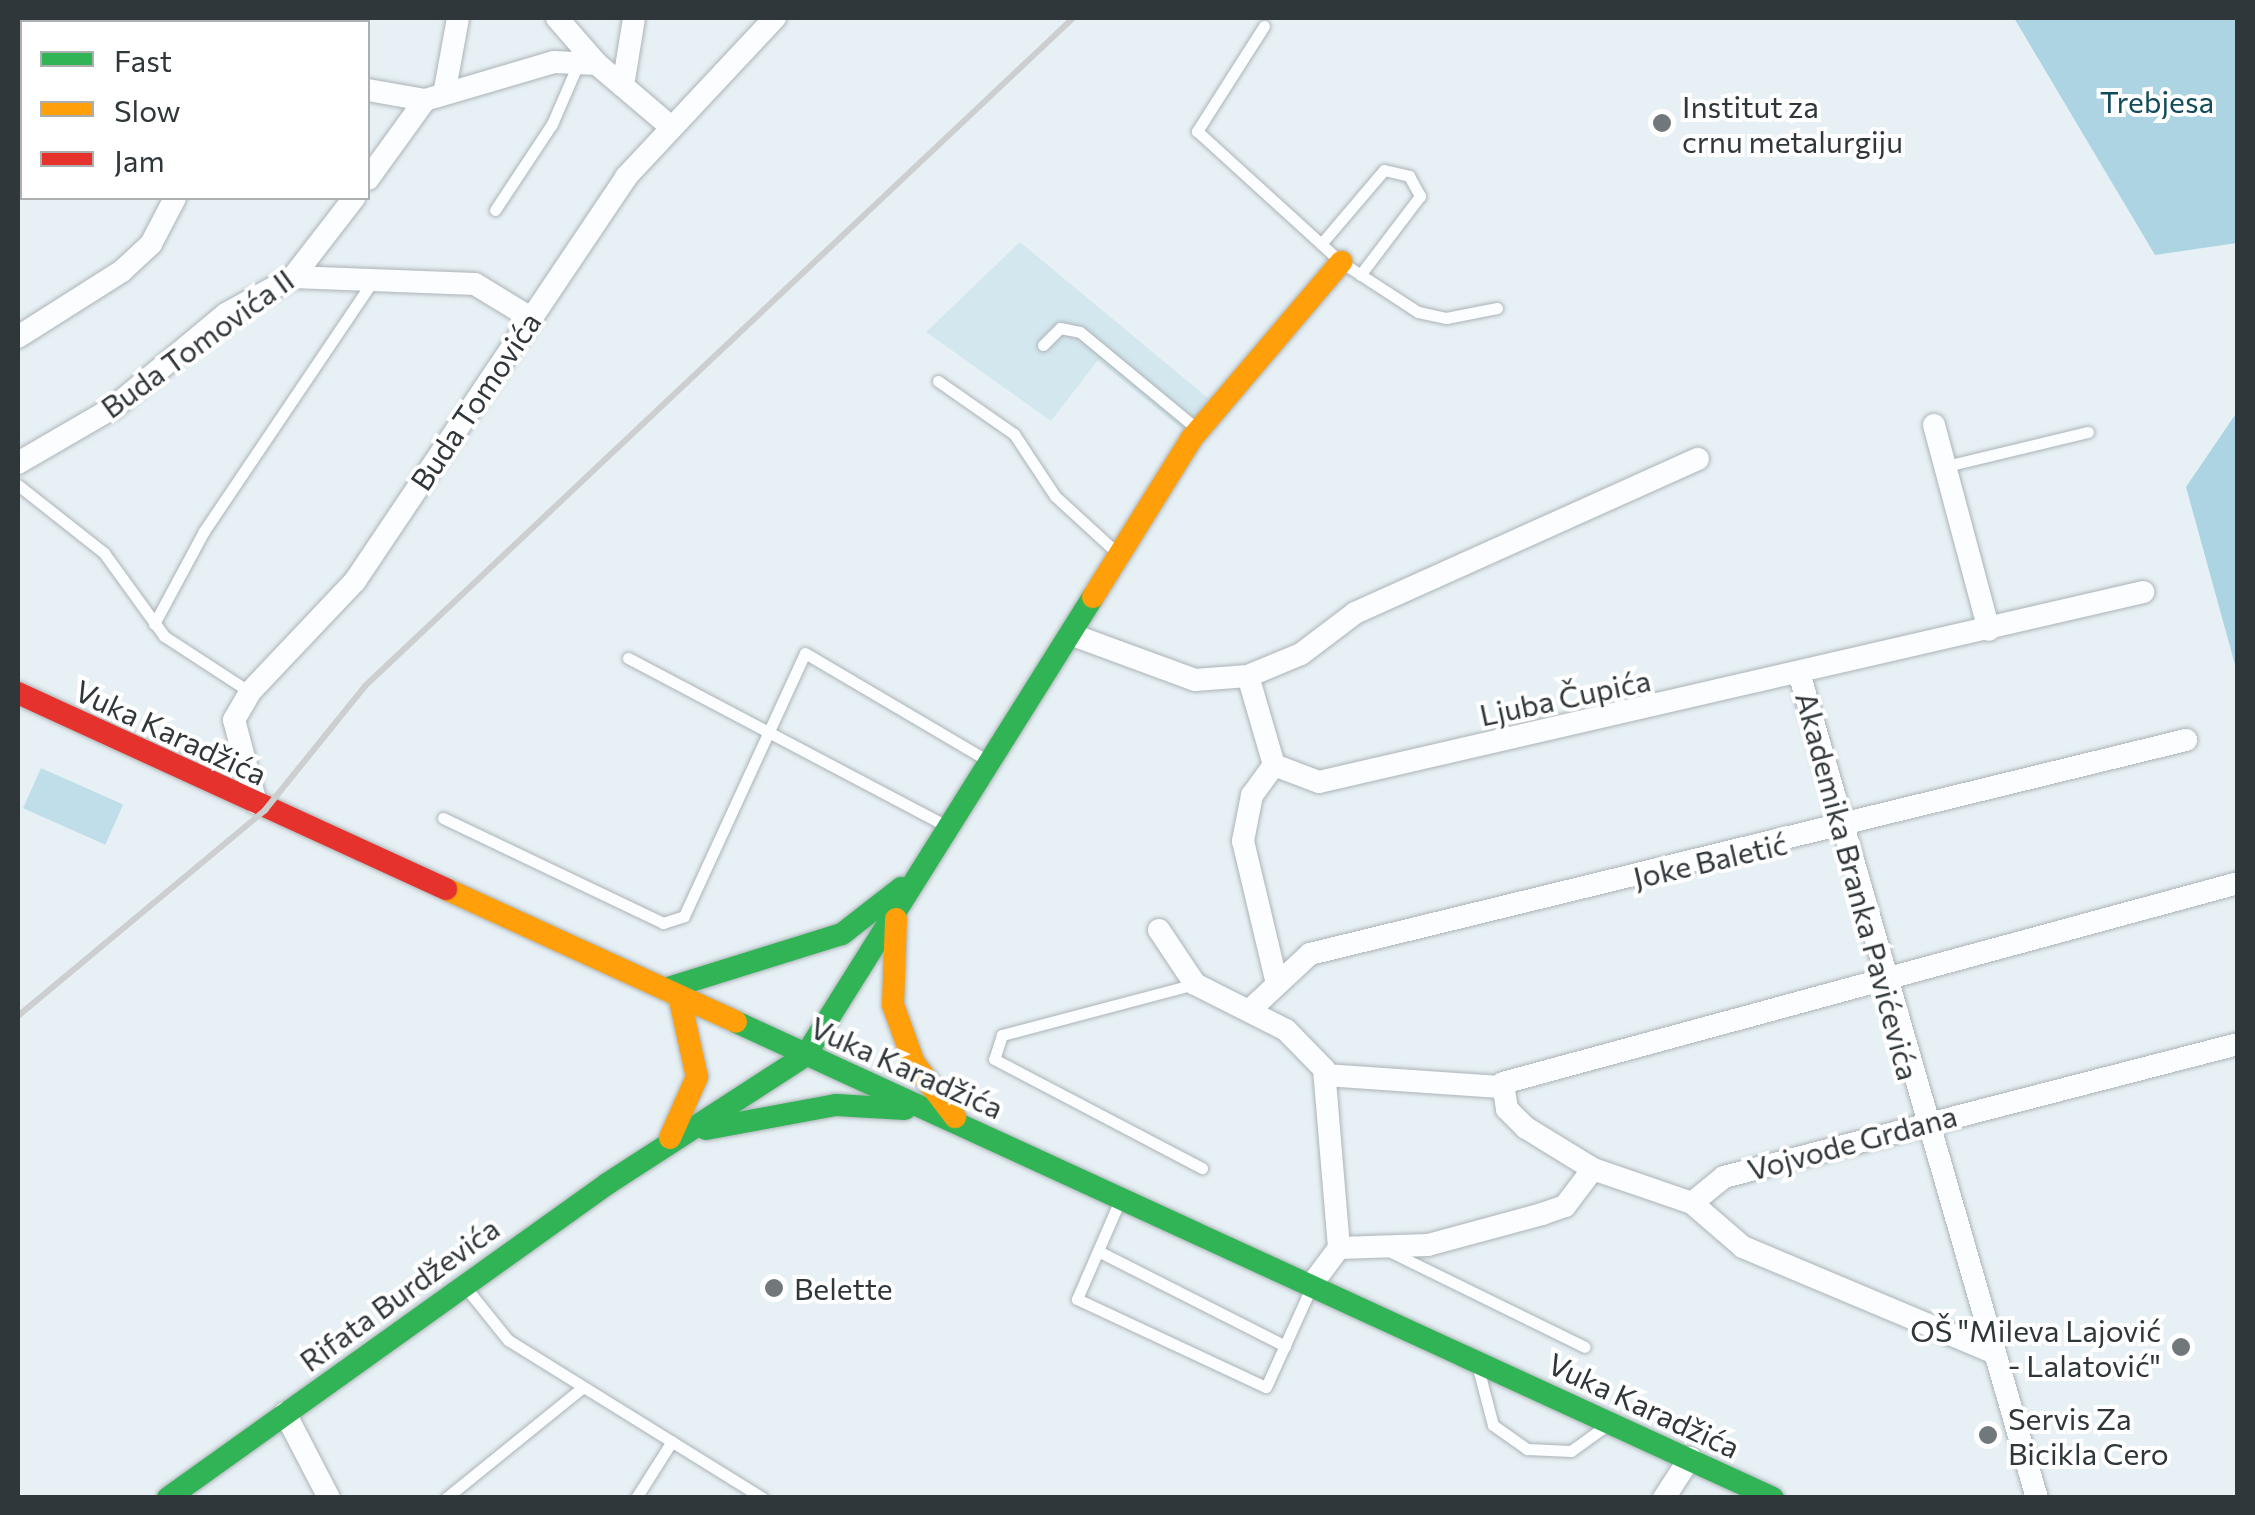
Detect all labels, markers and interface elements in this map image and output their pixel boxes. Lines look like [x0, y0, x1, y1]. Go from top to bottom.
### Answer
legend [20, 20, 370, 200]
text: Fast [114, 41, 172, 78]
park label: Trebjesa [2100, 83, 2214, 119]
place label: Institut za crnu metalurgiju [1682, 88, 1903, 158]
text: Slow [114, 91, 181, 128]
marker: Institut za crnu metalurgiju [1651, 112, 1673, 134]
text: Jam [114, 141, 165, 178]
street label: Buda Tomovića II [94, 261, 300, 425]
street label: Buda Tomovića [402, 305, 548, 497]
street label: Ljuba Čupića [1476, 661, 1654, 733]
street label: Vuka Karadžića [69, 672, 273, 792]
street label: Akademika Branka Pavićevića [1789, 688, 1927, 1084]
street label: Joke Baletić [1629, 825, 1791, 895]
street label: Vuka Karadžića [805, 1008, 1009, 1126]
street label: Vojvode Grdana [1743, 1097, 1961, 1187]
street label: Rifata Burdževića [292, 1210, 506, 1378]
place label: Belette [794, 1270, 893, 1306]
marker: Belette [763, 1277, 785, 1299]
place label: OŠ "Mileva Lajović - Lalatović" [1910, 1312, 2161, 1382]
marker: OŠ "Mileva Lajović - Lalatović" [2170, 1336, 2192, 1358]
street label: Vuka Karadžića [1542, 1345, 1746, 1465]
place label: Servis Za Bicikla Cero [2008, 1400, 2169, 1470]
marker: Servis Za Bicikla Cero [1977, 1424, 1999, 1446]

